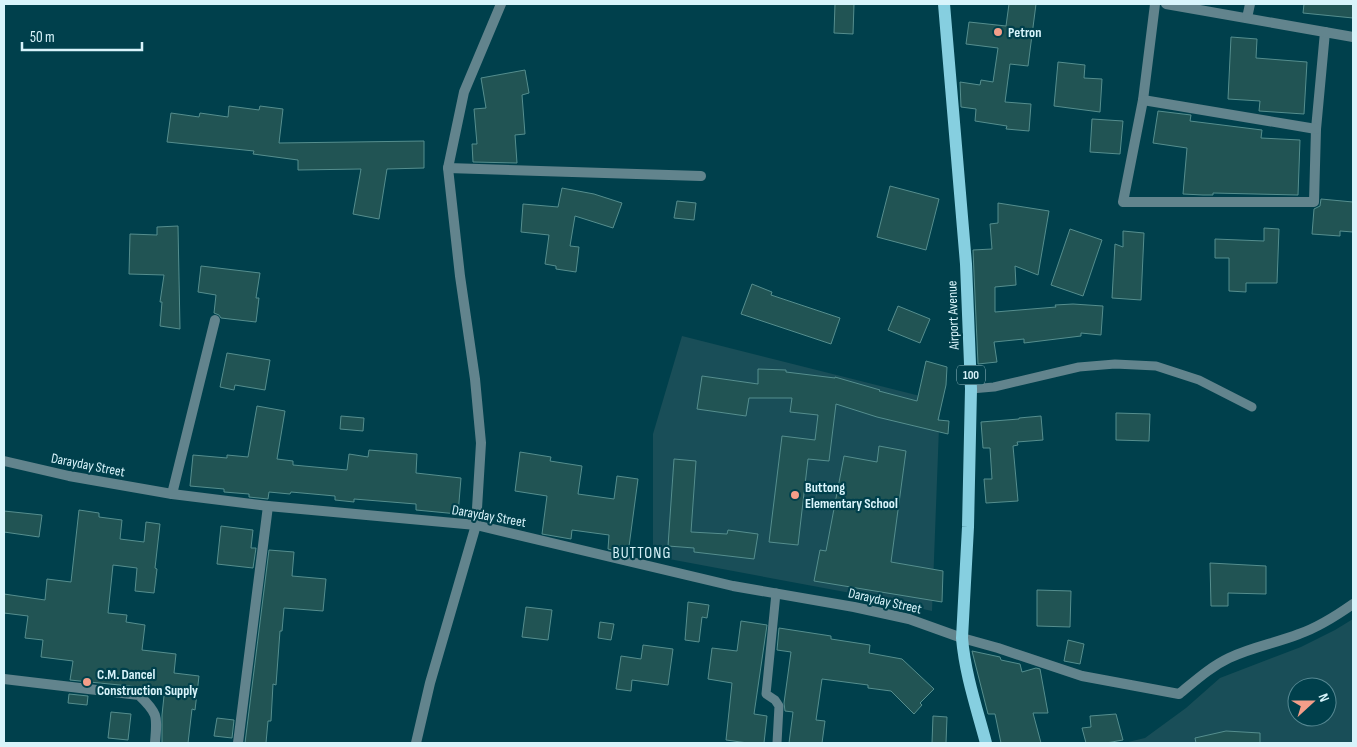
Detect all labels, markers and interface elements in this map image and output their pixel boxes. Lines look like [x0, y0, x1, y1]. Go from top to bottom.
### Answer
scale bar [22, 20, 142, 52]
place label: Petron [1008, 24, 1041, 41]
marker: Petron [992, 26, 1004, 38]
text: 50 m [30, 28, 55, 47]
street label: Airport Avenue [943, 280, 963, 351]
road number: 100 [957, 366, 985, 384]
street label: Darayday Street [50, 450, 126, 480]
place label: Buttong Elementary School [805, 479, 898, 512]
marker: Buttong Elementary School [789, 489, 801, 501]
street label: Darayday Street [451, 501, 527, 531]
district label: BUTTONG [613, 544, 671, 563]
street label: Darayday Street [847, 584, 923, 618]
place label: C.M. Dancel Construction Supply [97, 666, 198, 699]
marker: C.M. Dancel Construction Supply [81, 676, 93, 688]
north arrow [1287, 677, 1337, 727]
text: N [1314, 691, 1333, 704]

